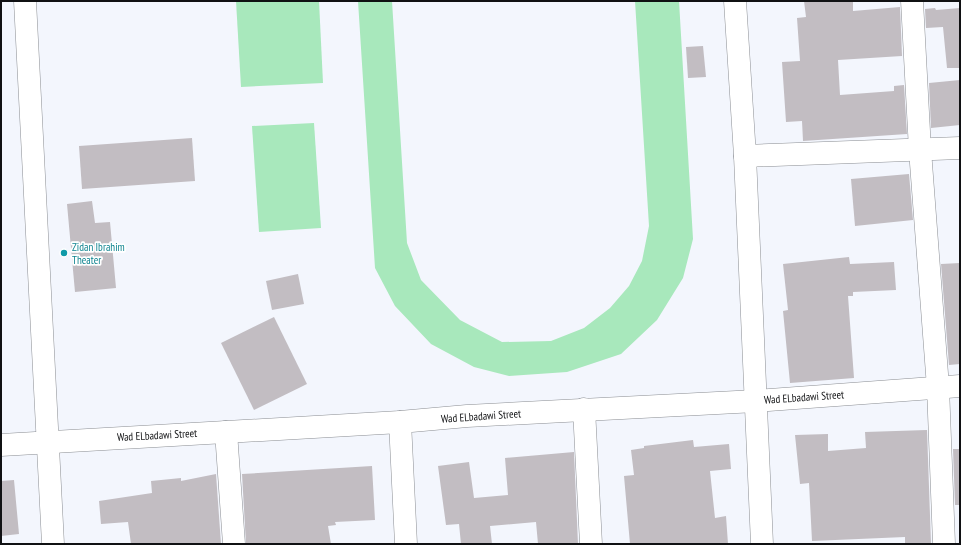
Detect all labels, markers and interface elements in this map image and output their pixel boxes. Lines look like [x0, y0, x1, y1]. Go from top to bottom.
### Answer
place label: Zidan Ibrahim Theater [72, 240, 125, 267]
marker: Zidan Ibrahim Theater [59, 248, 69, 258]
street label: Wad ELbadawi Street [764, 387, 844, 407]
street label: Wad ELbadawi Street [441, 406, 521, 426]
street label: Wad ELbadawi Street [117, 426, 197, 444]

